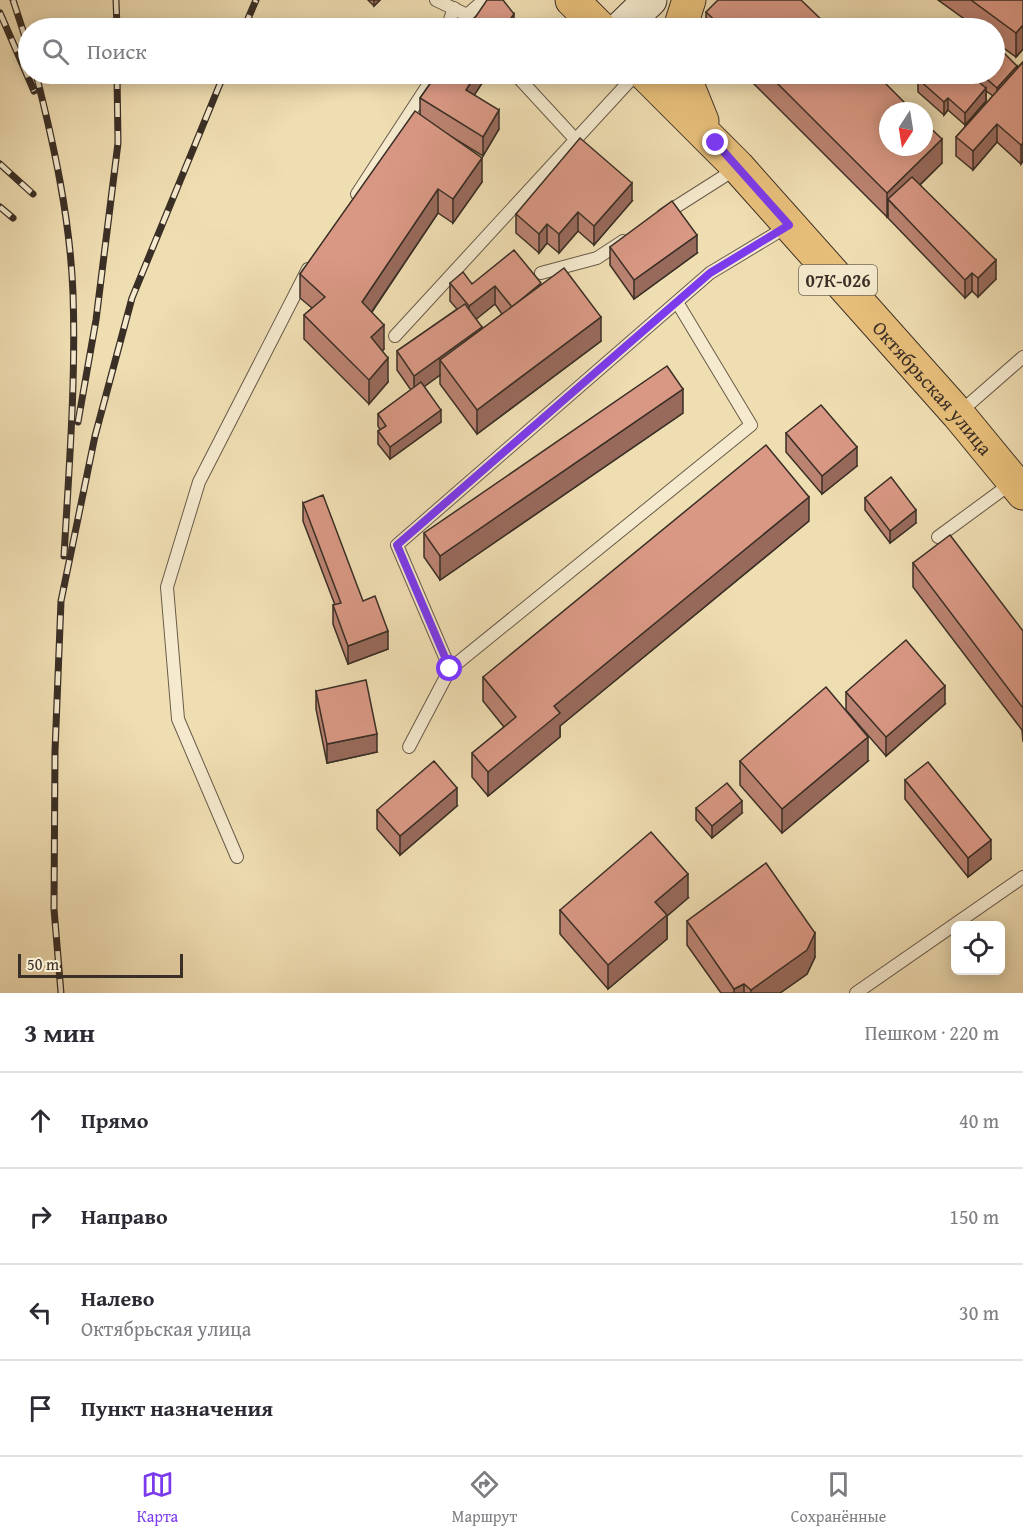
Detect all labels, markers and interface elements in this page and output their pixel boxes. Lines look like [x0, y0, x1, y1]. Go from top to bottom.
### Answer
search box [18, 18, 1005, 84]
icon: search [39, 35, 72, 68]
text: Поиск [87, 35, 147, 67]
north arrow [879, 102, 933, 156]
route end [702, 129, 728, 155]
road number: 07К-026 [799, 265, 877, 295]
street label: Октябрьская улица [866, 314, 1001, 461]
route start [436, 655, 462, 681]
map controls [951, 921, 1005, 975]
button: locate [951, 921, 1005, 975]
scale bar [18, 951, 183, 978]
text: 50 m [27, 952, 59, 976]
text: 3 мин [24, 1013, 95, 1052]
text: Пешком · 220 m [865, 1018, 999, 1047]
icon: ahead [24, 1104, 57, 1137]
text: Прямо [81, 1104, 148, 1136]
text: 40 m [959, 1106, 999, 1135]
icon: right [24, 1200, 57, 1233]
text: Направо [81, 1200, 168, 1232]
text: 150 m [949, 1202, 999, 1231]
text: Налево [81, 1282, 154, 1314]
icon: left [24, 1296, 57, 1329]
text: 30 m [959, 1298, 999, 1327]
text: Октябрьская улица [81, 1314, 251, 1343]
icon: arrive [24, 1392, 57, 1425]
text: Пункт назначения [81, 1392, 273, 1424]
tab: Карта [137, 1468, 178, 1528]
tab: Маршрут [452, 1468, 517, 1528]
tab: Сохранённые [791, 1468, 886, 1528]

